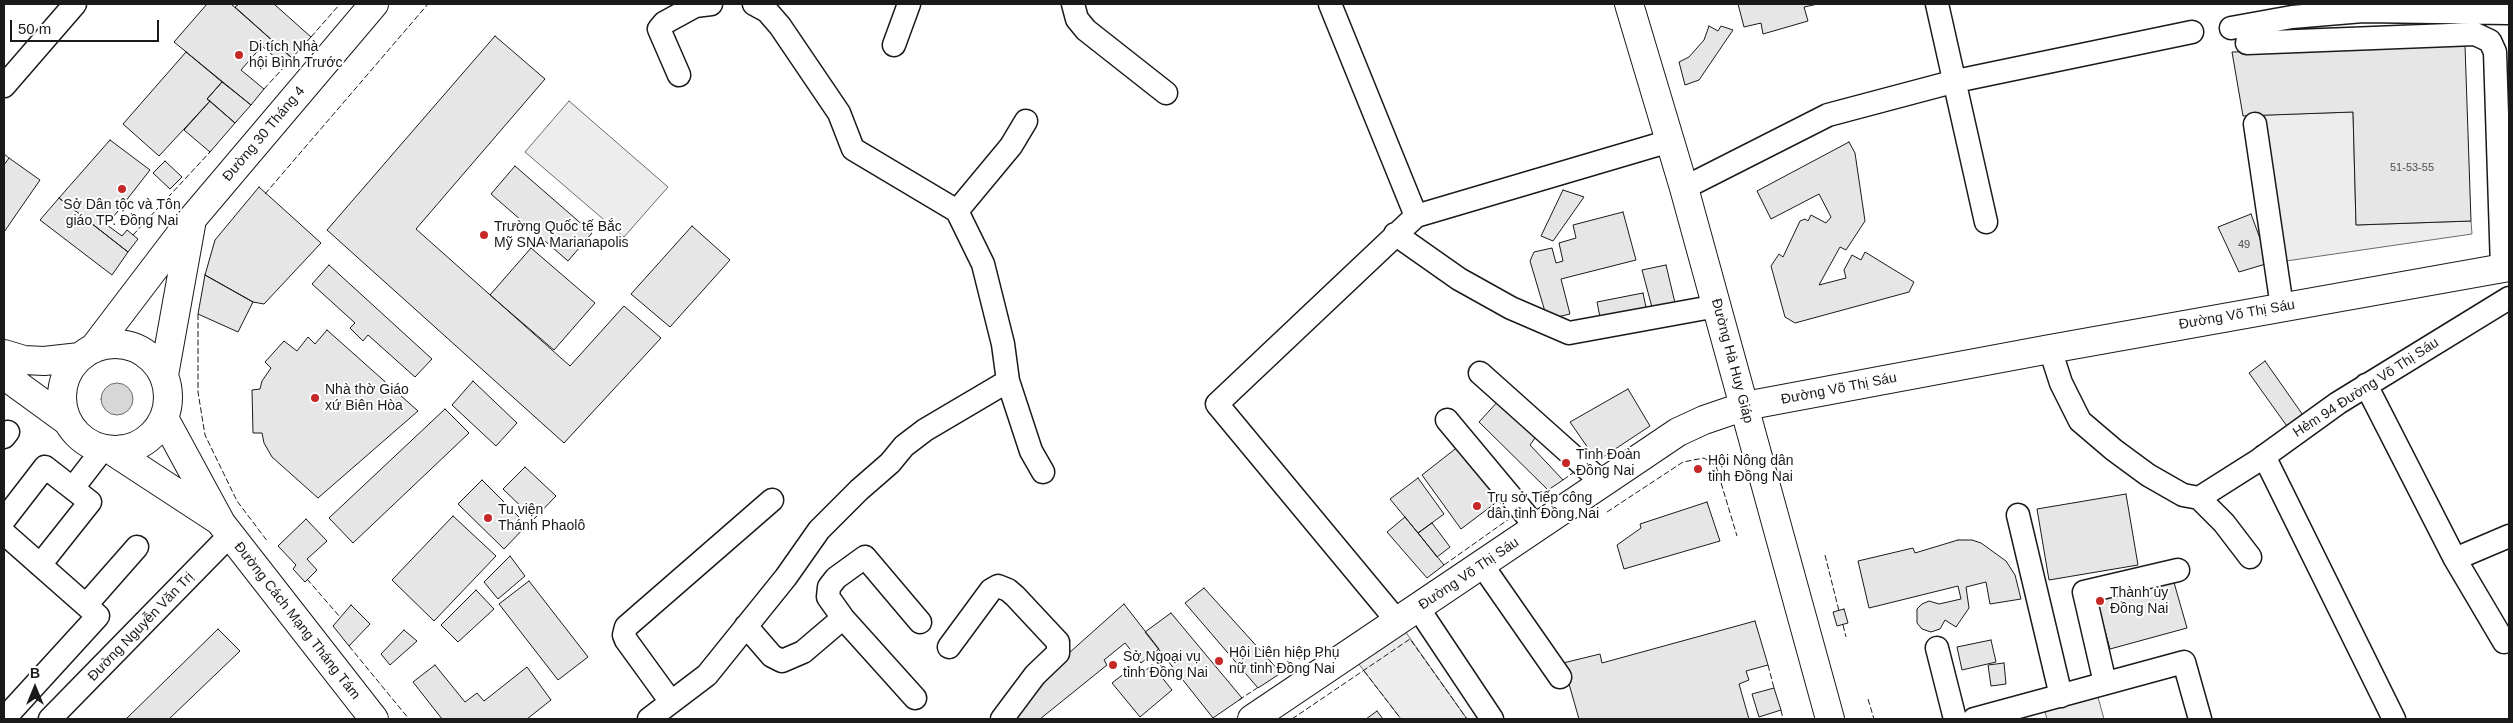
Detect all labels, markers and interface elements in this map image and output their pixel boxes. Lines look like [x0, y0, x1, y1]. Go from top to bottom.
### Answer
scale bar [12, 10, 161, 42]
text: 50 m [18, 20, 51, 37]
place label: Di tích Nhà hội Bình Trước [249, 39, 343, 72]
marker: Di tích Nhà hội Bình Trước [233, 49, 245, 61]
street label: Đường 30 Tháng 4 [219, 83, 309, 185]
house number: 51-53-55 [2390, 161, 2434, 175]
marker: Sở Dân tộc và Tôn giáo TP. Đồng Nai [116, 183, 128, 195]
place label: Sở Dân tộc và Tôn giáo TP. Đồng Nai [63, 197, 181, 230]
place label: Trường Quốc tế Bắc Mỹ SNA Marianapolis [494, 219, 629, 252]
marker: Trường Quốc tế Bắc Mỹ SNA Marianapolis [478, 229, 490, 241]
house number: 49 [2238, 238, 2250, 252]
street label: Đường Hà Huy Giáp [1707, 297, 1757, 425]
street label: Đường Võ Thị Sáu [2178, 297, 2296, 333]
street label: Hẻm 94 Đường Võ Thị Sáu [2290, 335, 2442, 441]
street label: Đường Võ Thị Sáu [1780, 370, 1898, 408]
place label: Nhà thờ Giáo xứ Biên Hòa [325, 382, 409, 414]
marker: Nhà thờ Giáo xứ Biên Hòa [309, 392, 321, 404]
place label: Tỉnh Đoàn Đồng Nai [1576, 447, 1641, 480]
place label: Hội Nông dân tỉnh Đồng Nai [1708, 453, 1794, 486]
marker: Tỉnh Đoàn Đồng Nai [1560, 457, 1572, 469]
marker: Hội Nông dân tỉnh Đồng Nai [1692, 463, 1704, 475]
place label: Trụ sở Tiếp công dân tỉnh Đồng Nai [1487, 490, 1599, 522]
marker: Trụ sở Tiếp công dân tỉnh Đồng Nai [1471, 500, 1483, 512]
place label: Tu viện Thánh Phaolô [498, 502, 585, 534]
marker: Tu viện Thánh Phaolô [482, 512, 494, 524]
street label: Đường Võ Thị Sáu [1416, 534, 1522, 614]
street label: Đường Cách Mạng Tháng Tám [230, 539, 364, 703]
street label: Đường Nguyễn Văn Trị [85, 569, 197, 685]
place label: Thành ủy Đồng Nai [2110, 585, 2168, 618]
marker: Thành ủy Đồng Nai [2094, 595, 2106, 607]
place label: Hội Liên hiệp Phụ nữ tỉnh Đồng Nai [1229, 645, 1340, 678]
place label: Sở Ngoại vụ tỉnh Đồng Nai [1123, 649, 1208, 682]
marker: Hội Liên hiệp Phụ nữ tỉnh Đồng Nai [1213, 655, 1225, 667]
marker: Sở Ngoại vụ tỉnh Đồng Nai [1107, 659, 1119, 671]
north arrow [10, 663, 60, 713]
text: B [30, 665, 40, 681]

